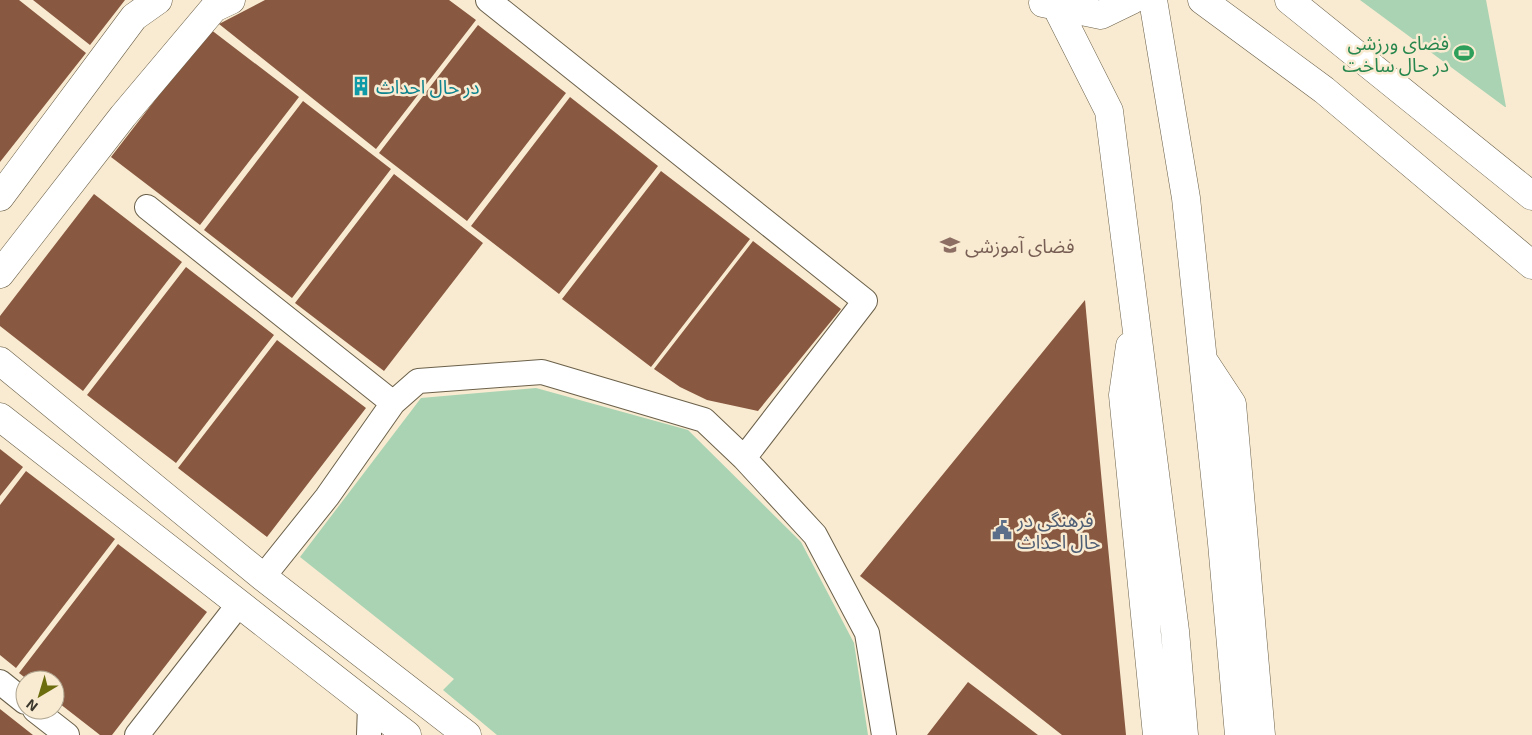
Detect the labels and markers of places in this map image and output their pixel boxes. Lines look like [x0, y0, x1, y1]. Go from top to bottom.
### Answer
place label: فضای ورزشی در حال ساخت [1342, 31, 1449, 77]
sports icon: فضای ورزشی در حال ساخت [1453, 42, 1475, 64]
building icon: در حال احداث [350, 75, 372, 97]
place label: در حال احداث [376, 75, 480, 99]
school or university icon: فضای آموزشی [939, 234, 961, 256]
place label: فضای آموزشی [965, 234, 1074, 258]
place label: فرهنگی در حال احداث [1016, 508, 1100, 553]
public building icon: فرهنگی در حال احداث [991, 519, 1013, 541]

